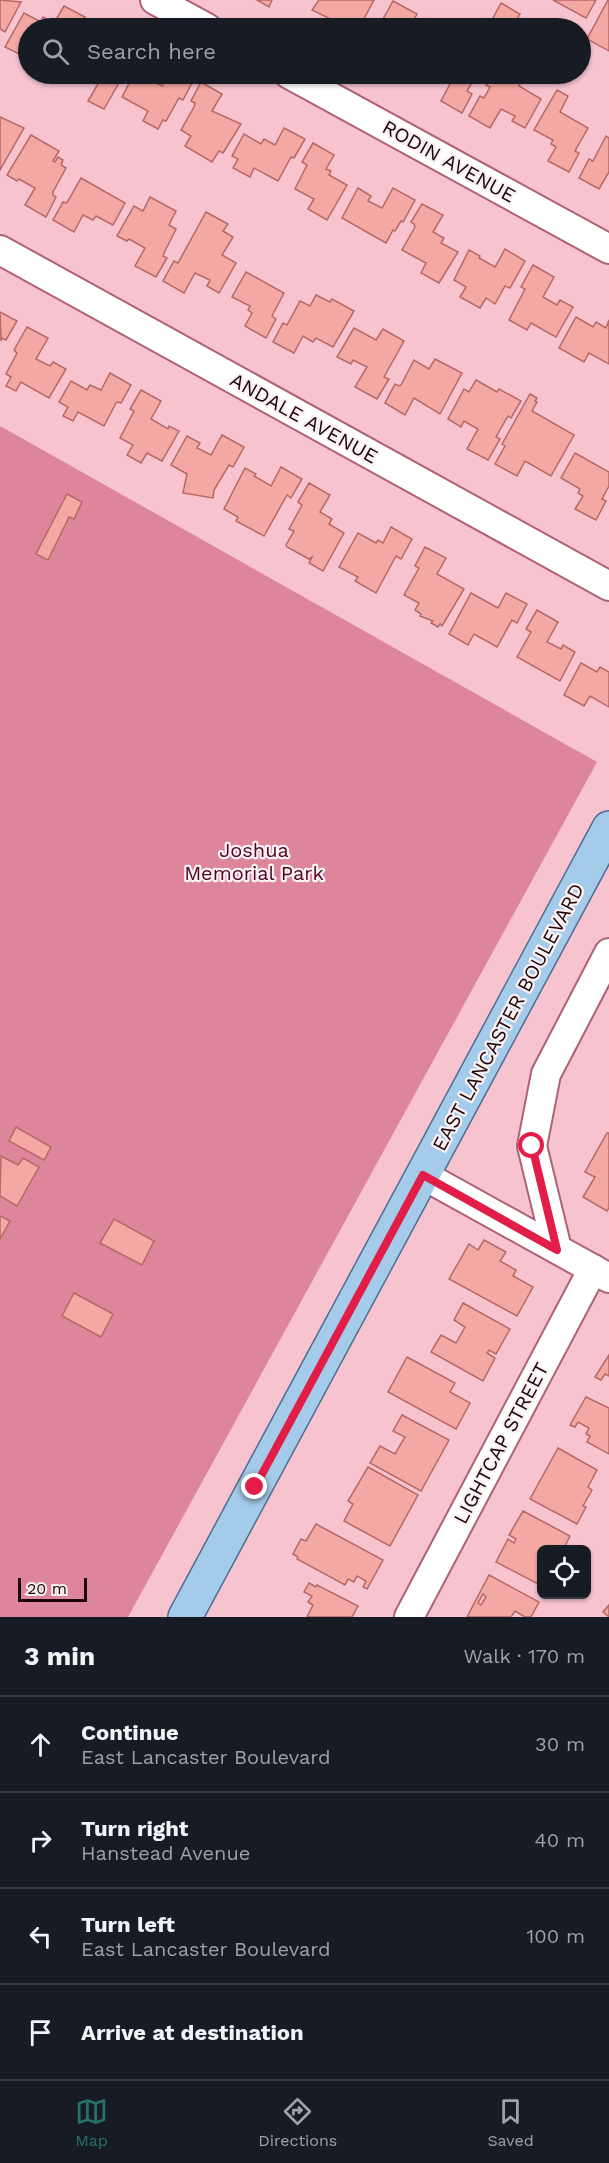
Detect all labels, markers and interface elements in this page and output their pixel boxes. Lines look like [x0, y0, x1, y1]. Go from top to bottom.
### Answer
search box [18, 18, 591, 84]
icon: search [39, 35, 72, 68]
text: Search here [87, 39, 216, 64]
street label: RODIN AVENUE [378, 115, 520, 207]
street label: ANDALE AVENUE [226, 367, 382, 469]
park label: Joshua Memorial Park [184, 838, 324, 885]
street label: EAST LANCASTER BOULEVARD [427, 879, 589, 1155]
route start [518, 1132, 544, 1158]
street label: LIGHTCAP STREET [448, 1358, 554, 1528]
route end [241, 1473, 267, 1499]
map controls [537, 1545, 591, 1599]
button: locate [537, 1545, 591, 1599]
scale bar [18, 1575, 87, 1602]
text: 20 m [27, 1579, 67, 1598]
text: 3 min [24, 1641, 95, 1671]
text: Walk · 170 m [464, 1644, 585, 1668]
text: Continue [81, 1720, 179, 1745]
icon: ahead [24, 1728, 57, 1761]
text: 30 m [535, 1732, 585, 1756]
text: East Lancaster Boulevard [81, 1745, 331, 1769]
text: Turn right [81, 1816, 188, 1841]
icon: right [24, 1824, 57, 1857]
text: 40 m [534, 1828, 585, 1852]
text: Hanstead Avenue [81, 1841, 250, 1865]
text: Turn left [81, 1912, 175, 1937]
icon: left [24, 1920, 57, 1953]
text: 100 m [526, 1924, 585, 1948]
text: East Lancaster Boulevard [81, 1937, 331, 1961]
icon: arrive [24, 2016, 57, 2049]
text: Arrive at destination [81, 2020, 304, 2045]
tab: Map [75, 2095, 108, 2150]
tab: Directions [258, 2095, 337, 2150]
tab: Saved [487, 2095, 534, 2150]

